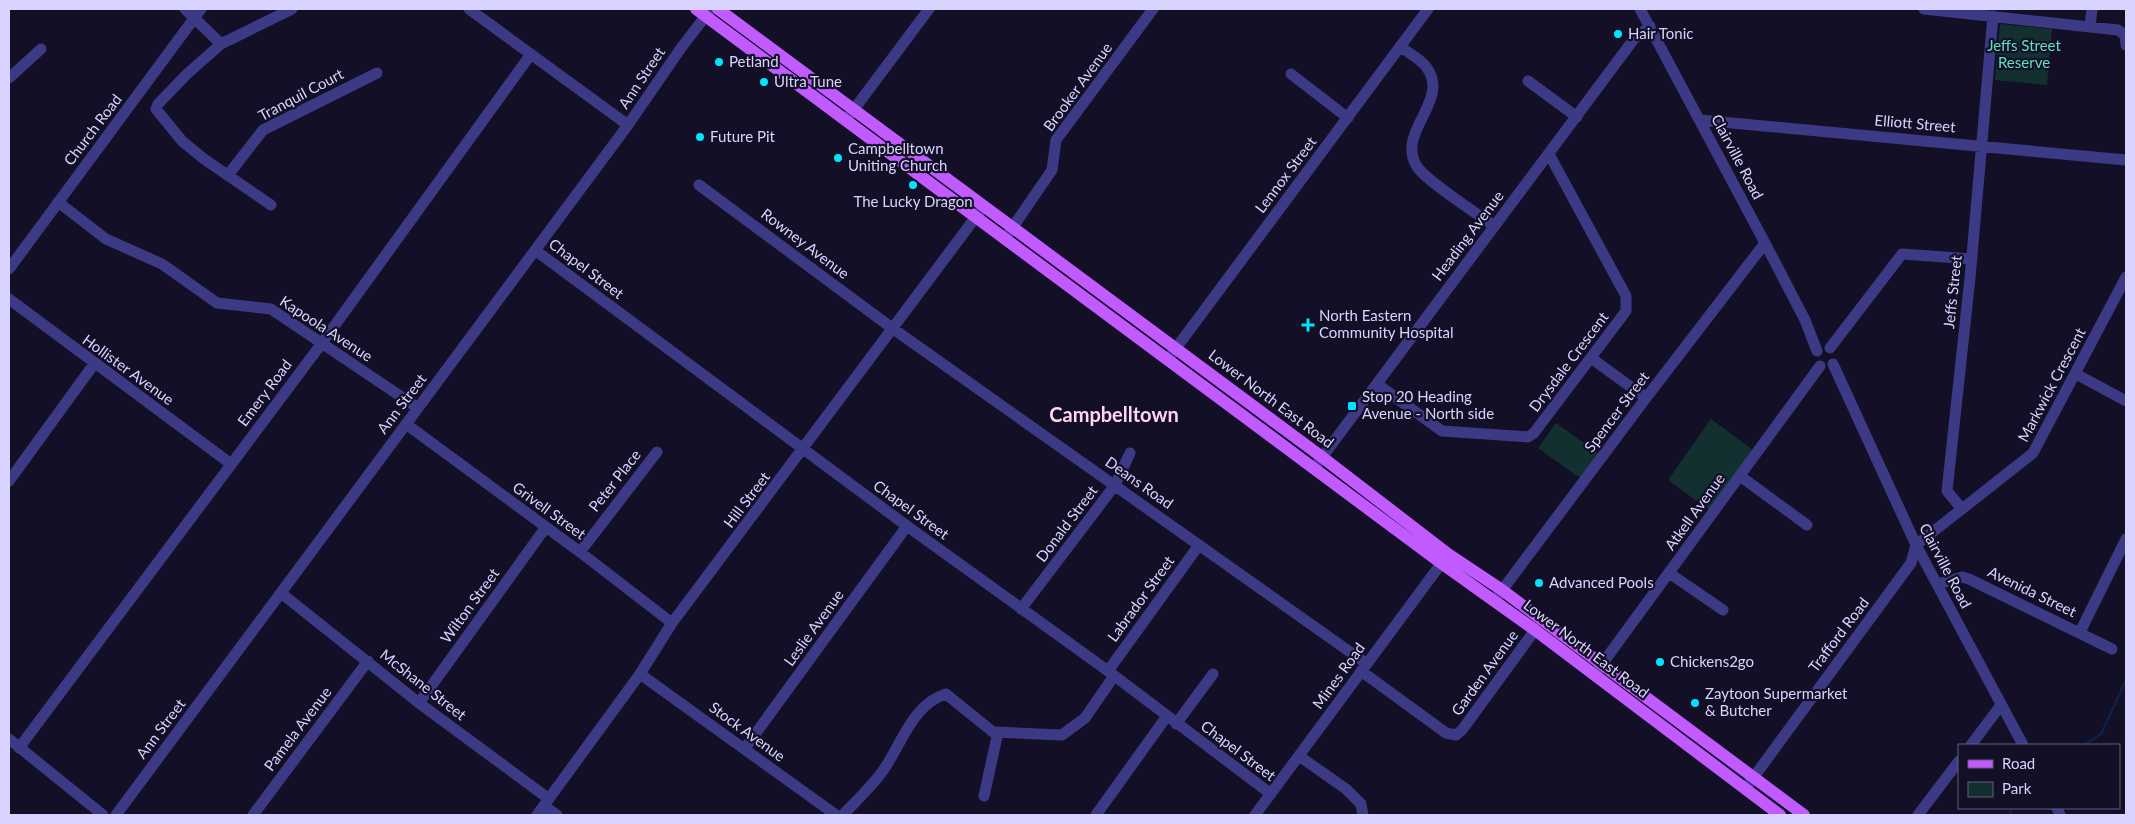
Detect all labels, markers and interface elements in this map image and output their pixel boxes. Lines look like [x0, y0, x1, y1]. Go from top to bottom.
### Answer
place label: Hair Tonic [1628, 24, 1693, 42]
marker: Hair Tonic [1612, 28, 1624, 40]
park label: Jeffs Street Reserve [1987, 36, 2061, 71]
street label: Brooker Avenue [1039, 39, 1115, 134]
street label: Ann Street [614, 43, 669, 112]
place label: Petland [729, 52, 779, 70]
marker: Petland [713, 56, 725, 68]
street label: Tranquil Court [255, 64, 347, 124]
place label: Ultra Tune [774, 72, 842, 90]
marker: Ultra Tune [758, 76, 770, 88]
street label: Church Road [60, 90, 125, 169]
street label: Elliott Street [1874, 110, 1957, 136]
street label: Clairville Road [1708, 111, 1768, 202]
place label: Future Pit [710, 127, 775, 145]
marker: Future Pit [694, 131, 706, 143]
street label: Lennox Street [1251, 132, 1320, 216]
place label: Campbelltown Uniting Church [848, 139, 947, 174]
marker: Campbelltown Uniting Church [832, 152, 844, 164]
marker: The Lucky Dragon [907, 179, 919, 191]
street label: Heading Avenue [1428, 187, 1507, 284]
place label: The Lucky Dragon [853, 192, 973, 210]
street label: Rowney Avenue [758, 204, 853, 282]
street label: Chapel Street [546, 234, 628, 303]
street label: Jeffs Street [1939, 254, 1965, 330]
street label: Kapoola Avenue [277, 292, 376, 365]
place label: North Eastern Community Hospital [1319, 306, 1454, 341]
street label: Drysdale Crescent [1525, 308, 1612, 415]
marker: North Eastern Community Hospital [1301, 318, 1315, 332]
street label: Markwick Crescent [2014, 324, 2089, 445]
street label: Hollister Avenue [79, 330, 178, 408]
street label: Lower North East Road [1206, 345, 1338, 451]
street label: Emery Road [233, 356, 295, 429]
street label: Spencer Street [1580, 367, 1653, 455]
street label: Ann Street [373, 369, 430, 437]
place label: Stop 20 Heading Avenue - North side [1362, 387, 1494, 422]
marker: Stop 20 Heading Avenue - North side [1346, 400, 1358, 412]
district label: Campbelltown [1049, 402, 1179, 426]
street label: Peter Place [584, 446, 644, 515]
street label: Deans Road [1102, 452, 1177, 512]
street label: Hill Street [719, 467, 773, 531]
street label: Atkell Avenue [1660, 470, 1728, 553]
street label: Chapel Street [870, 476, 953, 543]
street label: Grivell Street [510, 478, 590, 543]
street label: Donald Street [1032, 481, 1101, 565]
street label: Clairville Road [1916, 520, 1976, 611]
street label: Labrador Street [1103, 551, 1178, 645]
street label: Avenida Street [1985, 562, 2080, 621]
street label: Wilton Street [436, 564, 503, 646]
place label: Advanced Pools [1549, 573, 1654, 591]
marker: Advanced Pools [1533, 577, 1545, 589]
street label: Leslie Avenue [780, 586, 847, 669]
street label: Trafford Road [1804, 594, 1872, 675]
street label: Lower North East Road [1521, 595, 1653, 701]
street label: Garden Avenue [1447, 626, 1521, 719]
street label: Mines Road [1308, 639, 1368, 712]
street label: McShane Street [377, 645, 471, 724]
place label: Chickens2go [1670, 652, 1754, 670]
marker: Chickens2go [1654, 656, 1666, 668]
street label: Pamela Avenue [260, 683, 335, 774]
place label: Zaytoon Supermarket & Butcher [1705, 684, 1848, 719]
street label: Ann Street [132, 694, 189, 762]
marker: Zaytoon Supermarket & Butcher [1689, 697, 1701, 709]
street label: Stock Avenue [706, 698, 789, 765]
street label: Chapel Street [1198, 716, 1280, 785]
legend [1958, 744, 2120, 809]
text: Road [2002, 754, 2035, 772]
text: Park [2002, 779, 2032, 797]

